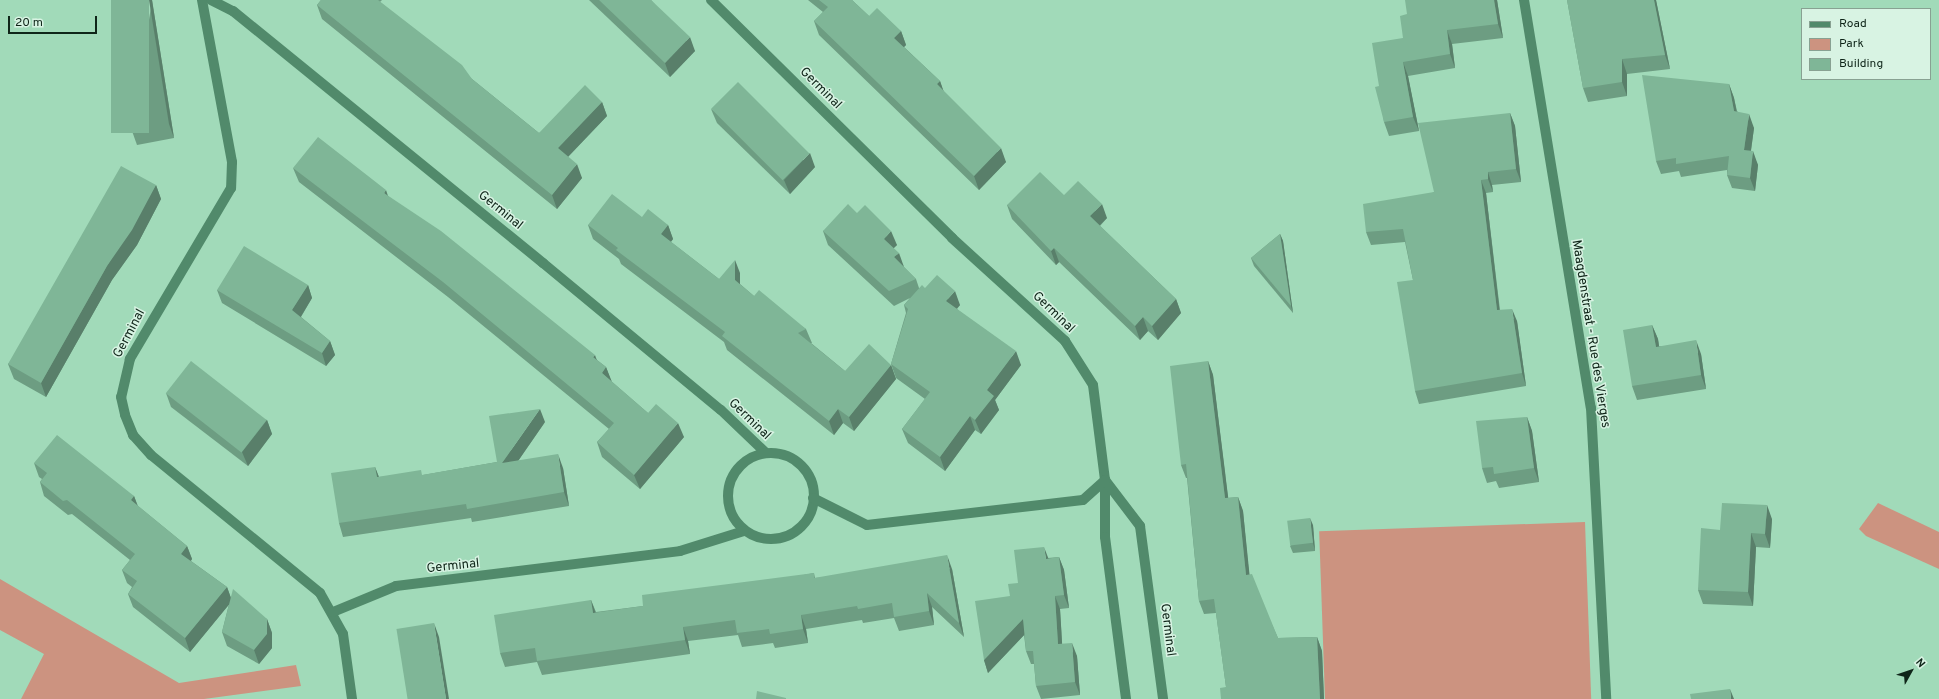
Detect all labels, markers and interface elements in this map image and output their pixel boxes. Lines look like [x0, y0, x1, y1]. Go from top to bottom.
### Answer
scale bar [10, 8, 99, 34]
legend [1801, 8, 1931, 80]
text: 20 m [15, 15, 43, 31]
text: Road [1839, 16, 1867, 32]
text: Park [1839, 36, 1864, 52]
text: Building [1839, 56, 1883, 72]
street label: Germinal [796, 65, 844, 113]
street label: Germinal [474, 188, 526, 234]
street label: Maagdenstraat - Rue des Vierges [1567, 239, 1613, 429]
street label: Germinal [1029, 289, 1077, 337]
street label: Germinal [111, 307, 149, 361]
street label: Germinal [725, 396, 773, 444]
street label: Germinal [426, 556, 480, 578]
street label: Germinal [1156, 603, 1178, 657]
north arrow [1891, 651, 1931, 691]
text: N [1912, 656, 1928, 671]

